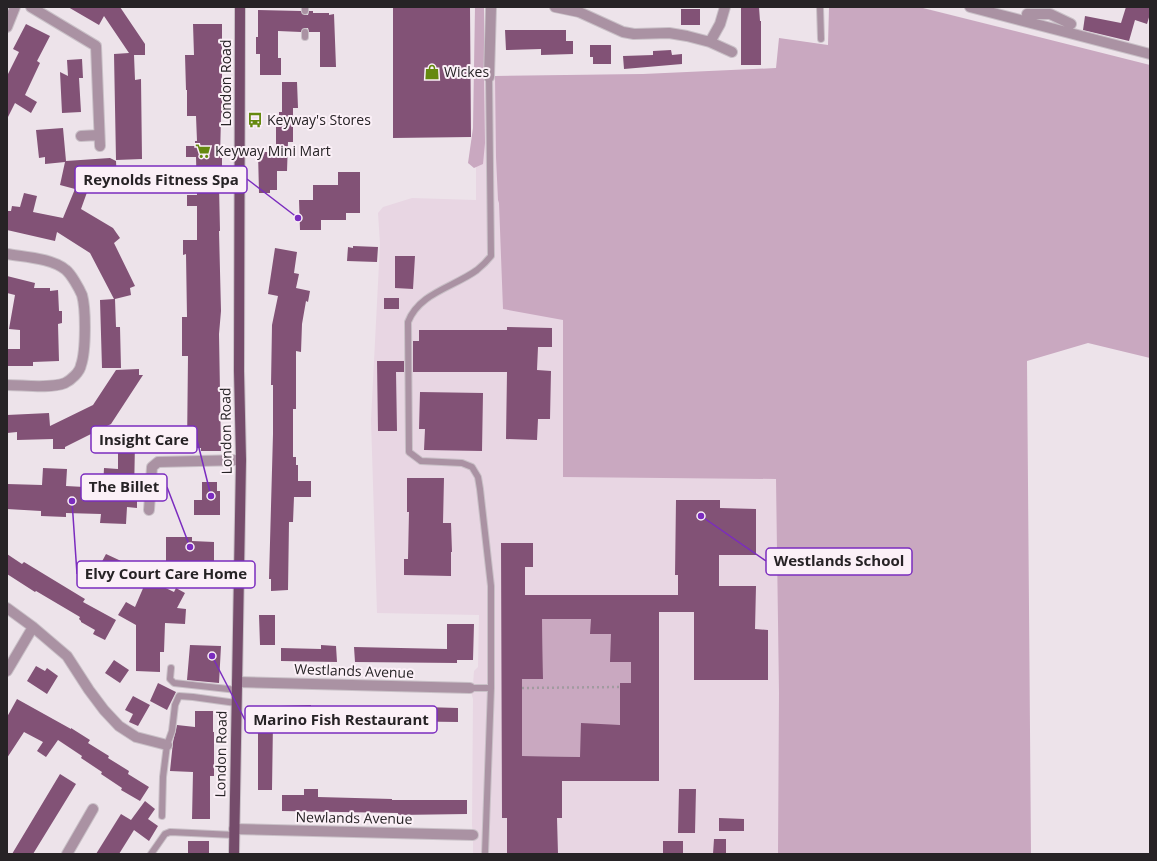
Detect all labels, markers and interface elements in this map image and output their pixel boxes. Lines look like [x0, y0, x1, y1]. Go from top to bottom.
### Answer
street label: London Road [216, 40, 235, 126]
place label: Wickes [444, 62, 489, 81]
shop icon: Wickes [423, 63, 441, 81]
place label: Keyway's Stores [267, 110, 371, 129]
bus stop icon: Keyway's Stores [246, 111, 264, 129]
place label: Keyway Mini Mart [215, 141, 331, 160]
supermarket icon: Keyway Mini Mart [194, 142, 212, 160]
callout: Reynolds Fitness Spa [75, 166, 247, 193]
text: Reynolds Fitness Spa [83, 169, 239, 189]
street label: London Road [215, 387, 236, 475]
callout: Insight Care [91, 426, 197, 453]
text: Insight Care [99, 429, 189, 449]
callout: The Billet [81, 474, 167, 501]
text: The Billet [89, 476, 160, 496]
callout: Westlands School [766, 548, 912, 575]
text: Westlands School [774, 550, 904, 570]
callout: Elvy Court Care Home [77, 561, 255, 588]
text: Elvy Court Care Home [85, 563, 247, 583]
street label: Westlands Avenue [294, 659, 414, 682]
callout: Marino Fish Restaurant [245, 706, 437, 733]
text: Marino Fish Restaurant [253, 709, 429, 729]
street label: London Road [210, 710, 231, 798]
street label: Newlands Avenue [295, 807, 413, 828]

